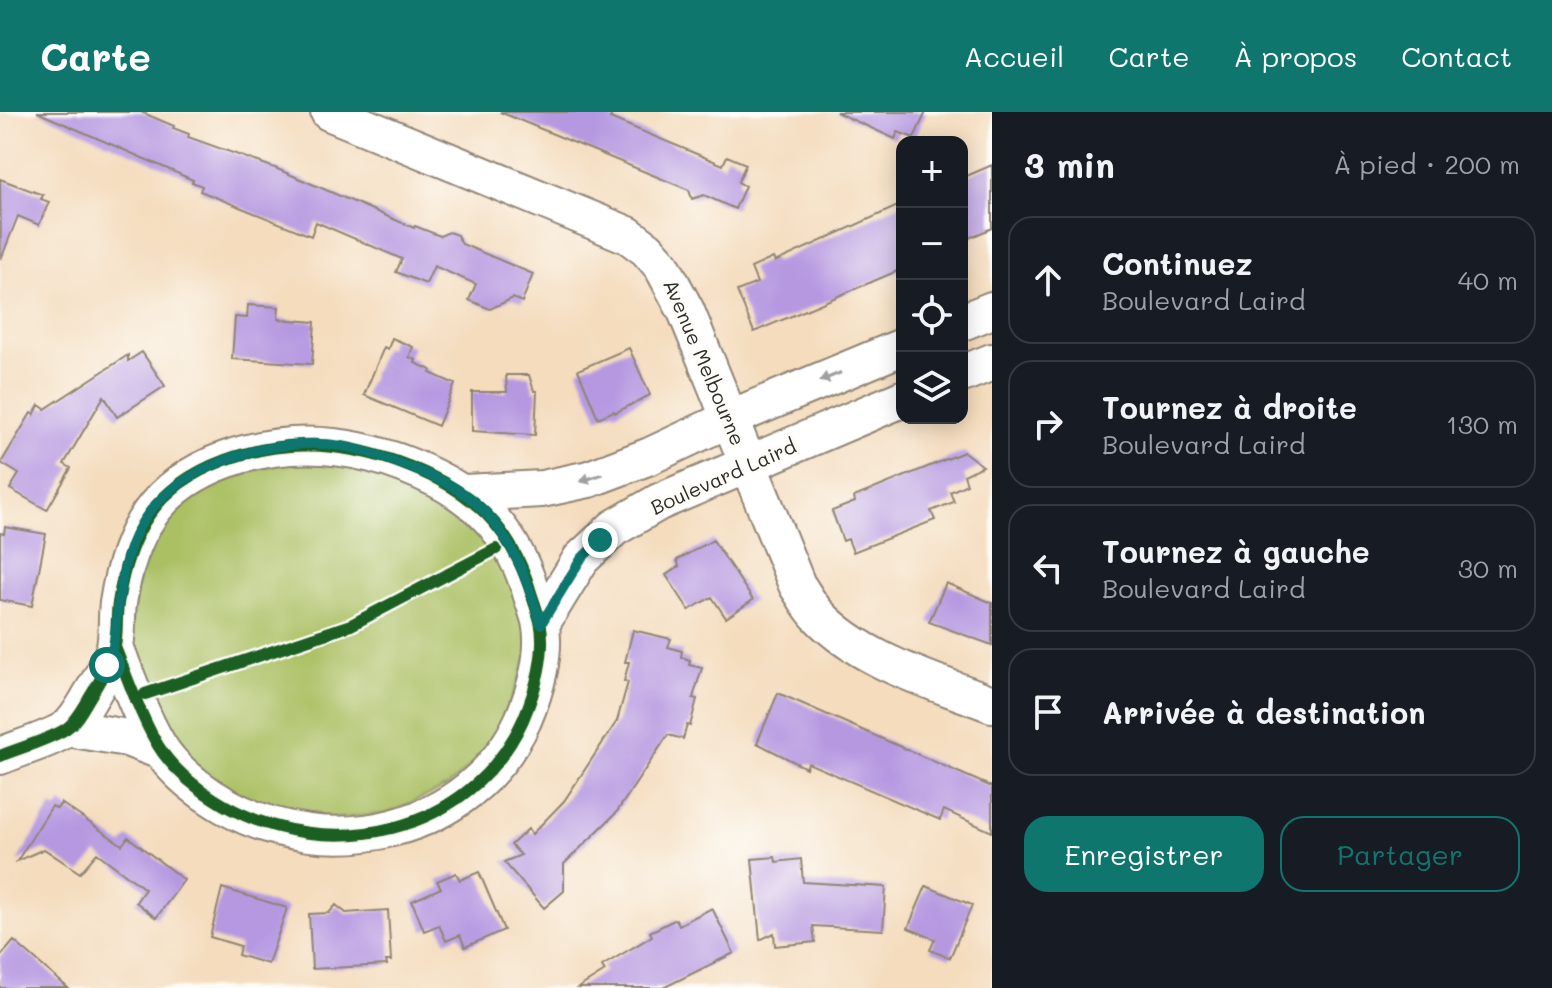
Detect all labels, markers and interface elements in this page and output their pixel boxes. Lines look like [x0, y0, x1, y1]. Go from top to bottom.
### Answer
text: Carte [40, 31, 151, 81]
text: Accueil [964, 38, 1064, 74]
text: Carte [1108, 38, 1190, 74]
text: À propos [1234, 38, 1357, 74]
text: Contact [1401, 38, 1512, 74]
map controls [896, 136, 968, 424]
button: + [896, 136, 968, 208]
text: 3 min [1024, 142, 1115, 187]
text: À pied · 200 m [1334, 147, 1520, 181]
button: − [896, 208, 968, 280]
text: Continuez [1102, 243, 1252, 283]
icon: ahead [1026, 258, 1070, 302]
text: 40 m [1458, 263, 1518, 297]
street label: Avenue Melbourne [658, 275, 752, 449]
button: locate [896, 280, 968, 352]
text: Boulevard Laird [1102, 283, 1306, 317]
button: layers [896, 352, 968, 424]
one-way arrow [818, 370, 842, 383]
text: Tournez à droite [1102, 387, 1357, 427]
icon: right [1026, 402, 1070, 446]
text: 130 m [1446, 407, 1518, 441]
text: Boulevard Laird [1102, 427, 1306, 461]
street label: Boulevard Laird [646, 432, 800, 520]
one-way arrow [578, 472, 602, 484]
route end [582, 522, 618, 558]
text: Tournez à gauche [1102, 531, 1370, 571]
icon: left [1026, 546, 1070, 590]
text: 30 m [1458, 551, 1518, 585]
text: Boulevard Laird [1102, 571, 1306, 605]
route start [89, 647, 125, 683]
icon: arrive [1026, 690, 1070, 734]
text: Arrivée à destination [1102, 692, 1425, 732]
button: Enregistrer [1024, 816, 1264, 892]
button: Partager [1280, 816, 1520, 892]

